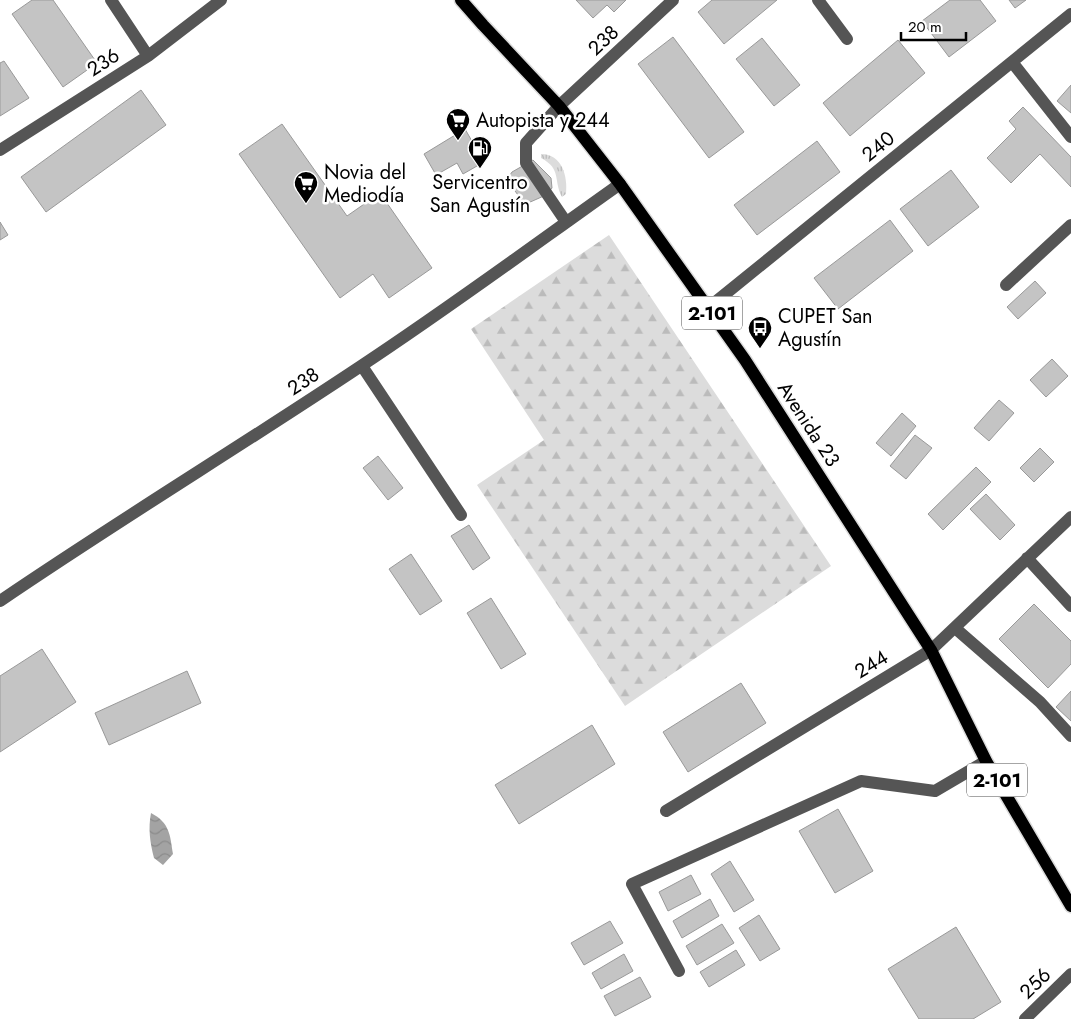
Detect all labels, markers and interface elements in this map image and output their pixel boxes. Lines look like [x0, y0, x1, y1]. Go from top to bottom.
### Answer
scale bar [901, 10, 966, 42]
text: 20 m [908, 16, 942, 38]
street label: 238 [581, 18, 625, 62]
street label: 236 [81, 41, 125, 84]
place label: Autopista y 244 [476, 106, 610, 135]
supermarket icon: Autopista y 244 [445, 107, 471, 141]
street label: 240 [856, 124, 901, 169]
fuel station icon: Servicentro San Agustín [467, 135, 493, 169]
place label: Novia del Mediodía [324, 158, 406, 210]
place label: Servicentro San Agustín [430, 168, 530, 220]
supermarket icon: Novia del Mediodía [293, 170, 319, 204]
road number: 2-101 [682, 296, 742, 330]
place label: CUPET San Agustín [778, 302, 873, 354]
bus stop icon: CUPET San Agustín [747, 315, 773, 349]
street label: 238 [281, 360, 325, 403]
street label: Avenida 23 [770, 376, 847, 472]
street label: 244 [849, 643, 894, 686]
road number: 2-101 [967, 764, 1027, 796]
street label: 256 [1013, 961, 1058, 1006]

